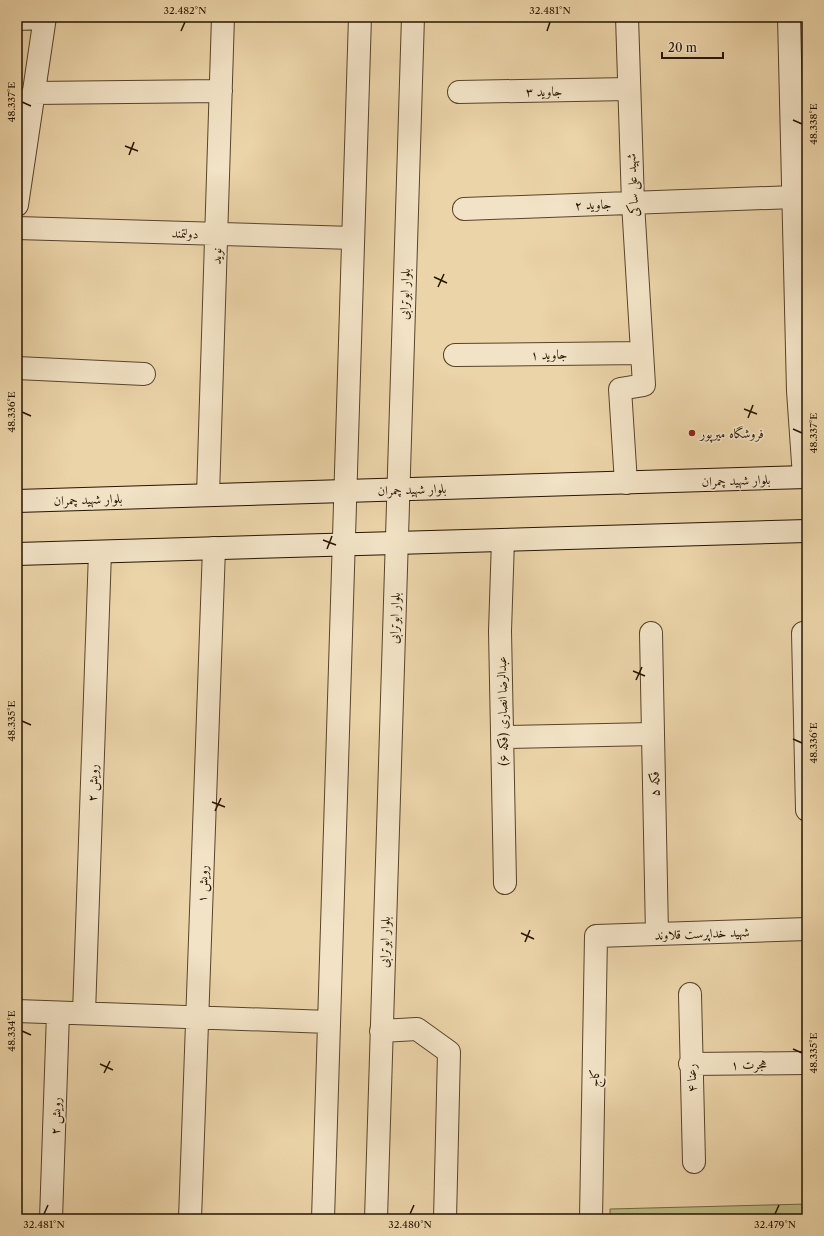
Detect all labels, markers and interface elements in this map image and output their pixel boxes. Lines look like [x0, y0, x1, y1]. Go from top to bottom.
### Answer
text: 32.482°N [164, 4, 206, 17]
text: 32.481°N [529, 4, 571, 17]
scale bar [662, 34, 723, 60]
text: 20 m [668, 40, 697, 55]
text: 48.337°E [5, 82, 18, 122]
street label: جاوید ۳ [526, 83, 563, 100]
text: 48.338°E [807, 103, 820, 145]
street label: شهید علی ساکی [622, 153, 645, 217]
street label: جاوید ۲ [574, 195, 612, 214]
street label: دولتمند [171, 225, 199, 241]
street label: نوید [208, 247, 225, 265]
street label: بلوار ابوترابی [395, 268, 415, 320]
street label: جاوید ۱ [531, 346, 568, 363]
text: 48.336°E [5, 391, 18, 433]
text: 48.337°E [807, 413, 820, 453]
place label: فروشگاه میرپور [698, 425, 764, 443]
marker: فروشگاه میرپور [687, 428, 697, 438]
street label: بلوار شهید چمران [701, 471, 771, 490]
street label: بلوار شهید چمران [377, 480, 447, 499]
street label: بلوار شهید چمران [53, 490, 123, 509]
street label: بلوار ابوترابی [385, 592, 405, 644]
street label: عبدالرضا انصاری (فکه ۶) [493, 656, 512, 766]
text: 48.335°E [5, 700, 18, 742]
text: 48.336°E [807, 722, 820, 764]
street label: رویش ۲ [83, 764, 103, 802]
street label: فکه ۵ [646, 771, 662, 797]
street label: رویش ۱ [193, 865, 213, 903]
street label: بلوار ابوترابی [375, 916, 395, 968]
street label: شهید خداپرست قلاوند [654, 923, 750, 945]
text: 48.334°E [5, 1010, 18, 1052]
text: 48.335°E [807, 1032, 820, 1074]
street label: هجرت ۱ [731, 1056, 767, 1073]
street label: رعنا ۴ [683, 1063, 700, 1093]
street label: کاج [586, 1069, 606, 1088]
street label: رویش ۲ [46, 1097, 66, 1135]
text: 32.481°N [23, 1218, 65, 1231]
text: 32.480°N [388, 1218, 432, 1231]
text: 32.479°N [754, 1218, 796, 1231]

